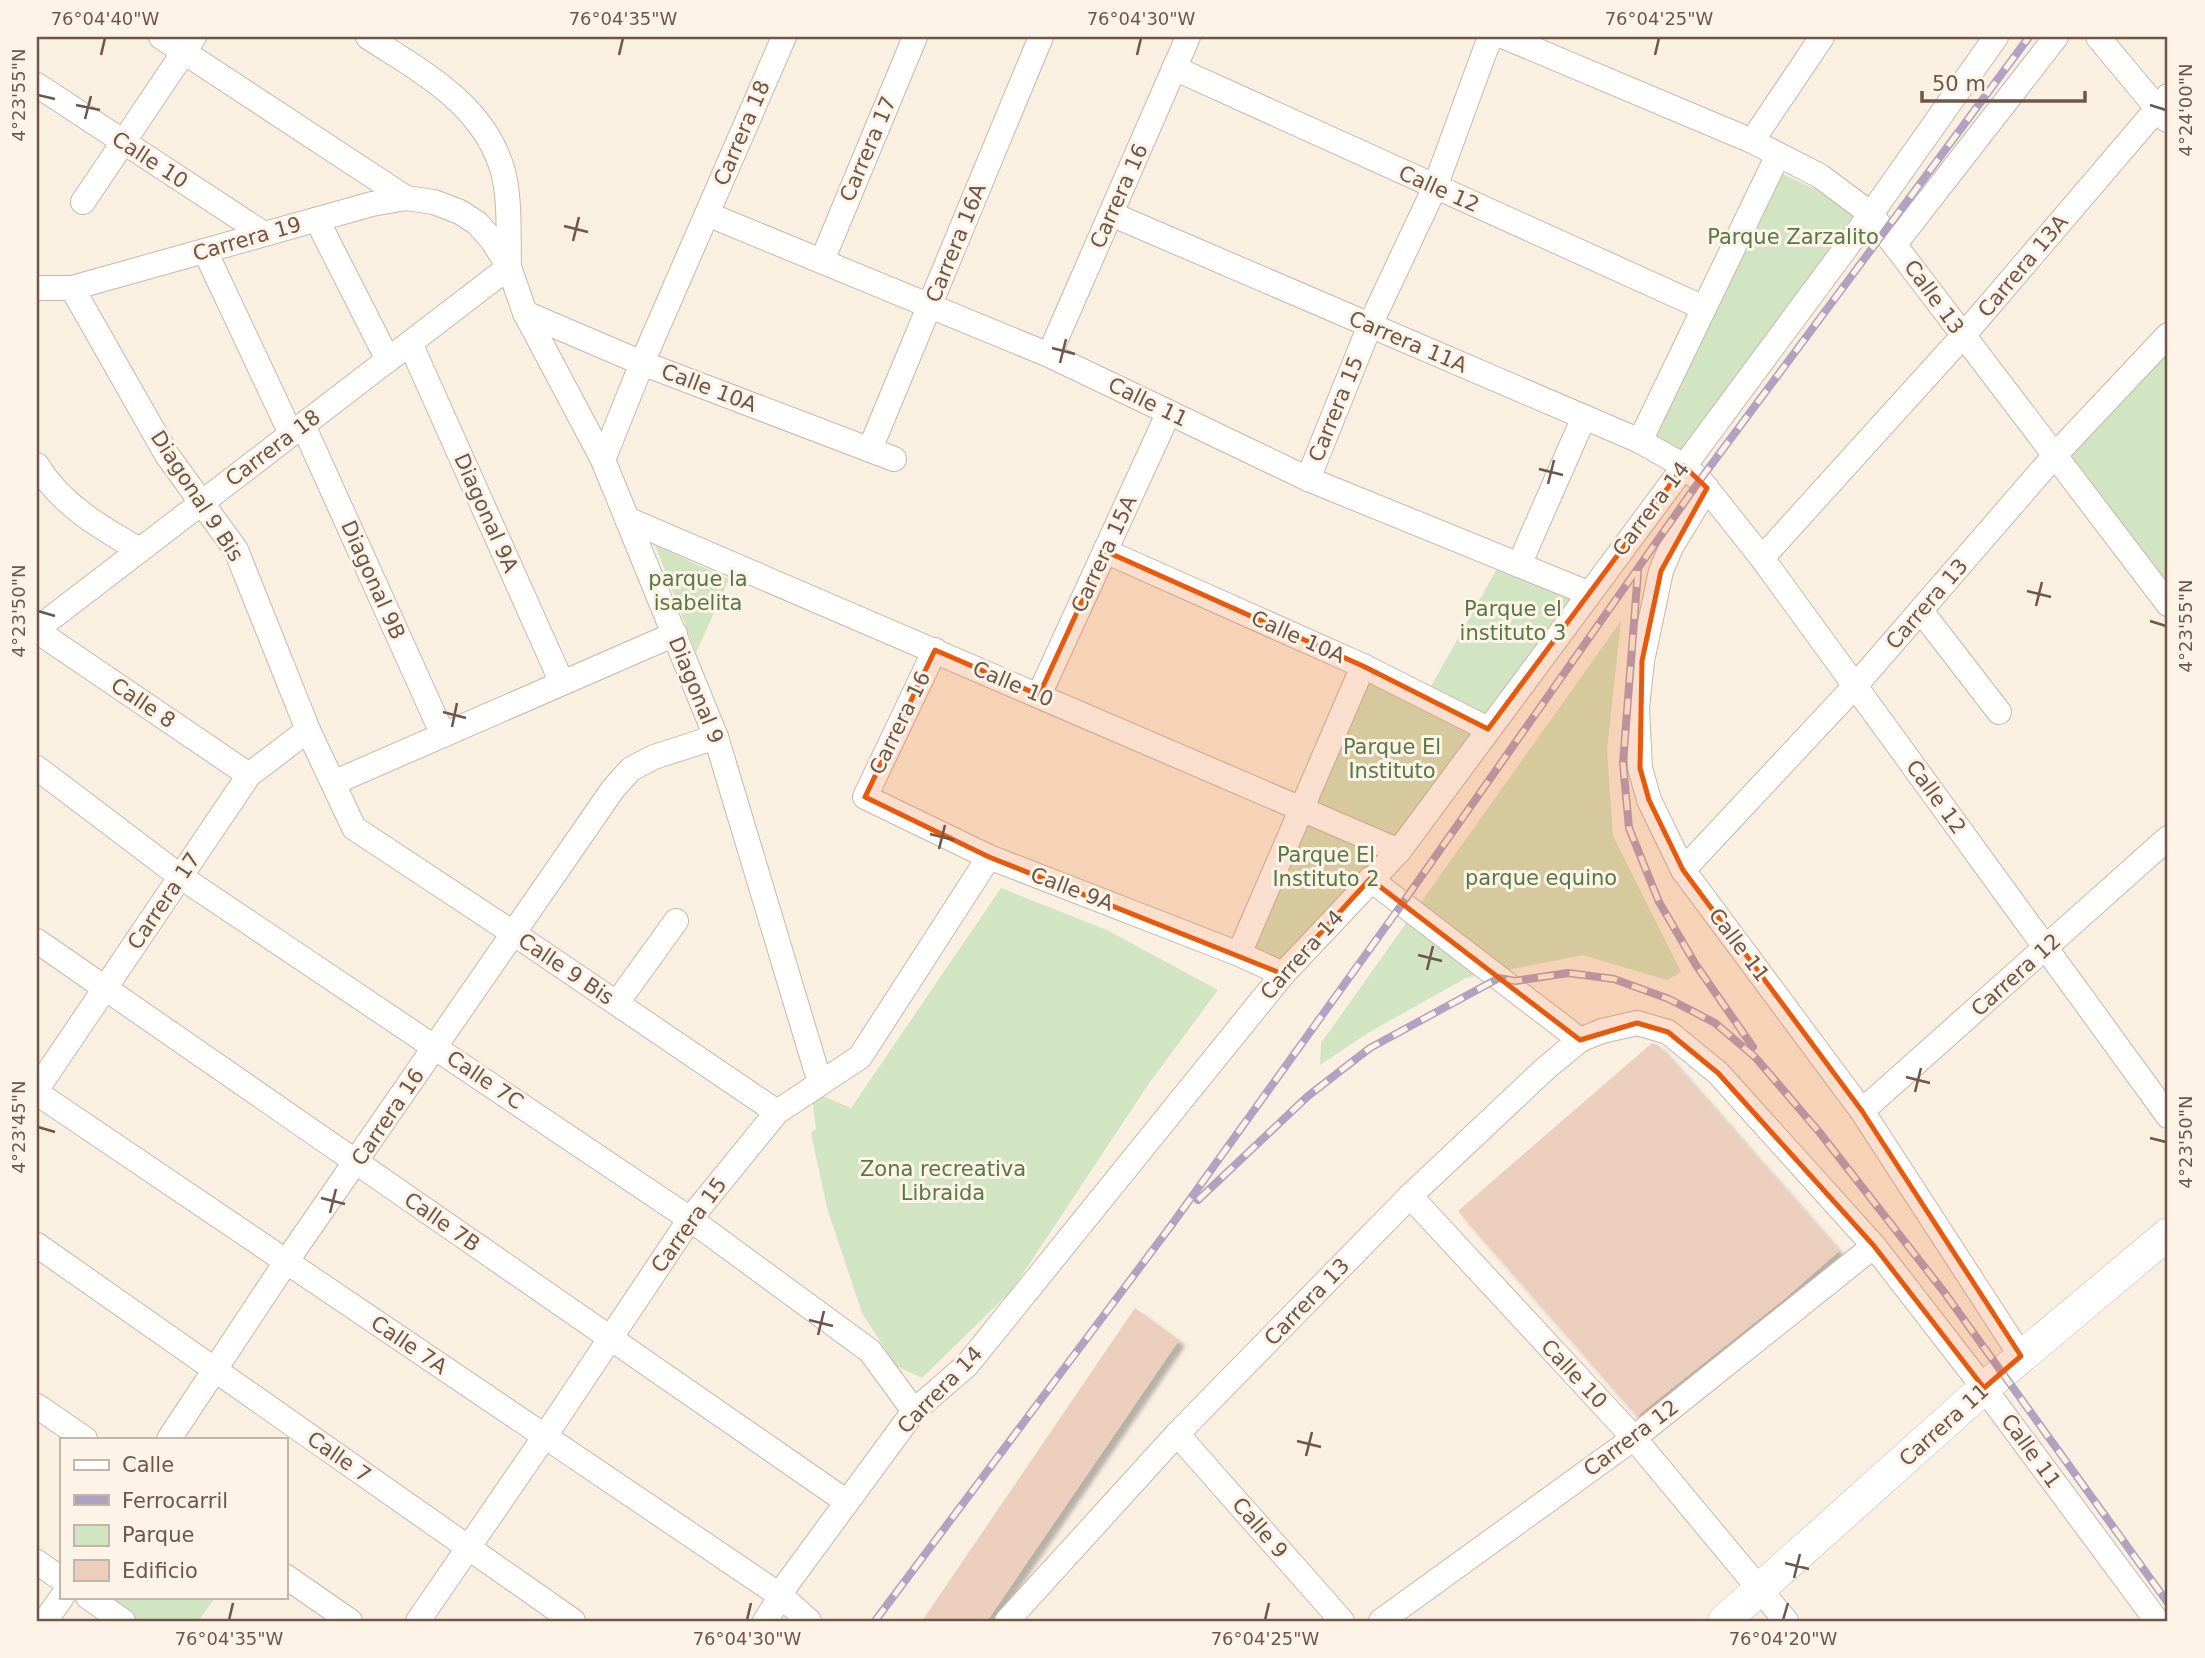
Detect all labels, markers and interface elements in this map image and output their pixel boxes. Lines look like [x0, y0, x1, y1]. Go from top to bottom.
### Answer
text: 76°04'40"W [51, 8, 160, 29]
text: 76°04'35"W [569, 8, 678, 29]
text: 76°04'30"W [1087, 8, 1196, 29]
text: 76°04'25"W [1605, 8, 1714, 29]
text: 4°23'55"N [8, 49, 29, 141]
scale bar [1922, 60, 2084, 104]
text: 4°24'00"N [2175, 64, 2196, 156]
text: 50 m [1932, 72, 1986, 96]
street label: Carrera 18 [709, 77, 775, 189]
street label: Carrera 17 [835, 93, 901, 205]
street label: Calle 10 [108, 127, 192, 193]
street label: Carrera 16 [1085, 140, 1153, 252]
street label: Calle 12 [1395, 161, 1483, 217]
street label: Carrera 16A [921, 179, 991, 306]
street label: Carrera 13A [1973, 209, 2073, 322]
street label: Carrera 19 [190, 212, 304, 266]
park label: Parque Zarzalito [1707, 225, 1879, 249]
street label: Calle 13 [1899, 255, 1969, 339]
street label: Carrera 11A [1345, 306, 1471, 378]
street label: Carrera 15 [1304, 353, 1368, 465]
street label: Calle 10A [658, 359, 761, 417]
street label: Calle 11 [1104, 372, 1192, 432]
street label: Carrera 18 [221, 405, 325, 491]
street label: Diagonal 9 Bis [146, 426, 248, 566]
street label: Diagonal 9A [449, 450, 523, 577]
street label: Carrera 14 [1608, 457, 1694, 561]
street label: Carrera 15A [1066, 491, 1142, 616]
street label: Diagonal 9B [336, 517, 410, 643]
street label: Carrera 13 [1881, 554, 1973, 654]
text: 4°23'50"N [8, 565, 29, 657]
park label: parque la isabelita [648, 567, 748, 615]
text: 4°23'55"N [2175, 580, 2196, 672]
park label: Parque el instituto 3 [1460, 597, 1566, 645]
street label: Calle 10A [1247, 606, 1349, 669]
street label: Diagonal 9 [664, 633, 728, 747]
street label: Calle 10 [969, 656, 1057, 712]
street label: Carrera 16 [865, 667, 935, 779]
street label: Calle 8 [106, 673, 180, 733]
park label: Parque El Instituto [1343, 735, 1441, 783]
street label: Calle 12 [1901, 755, 1971, 839]
park label: Parque El Instituto 2 [1272, 843, 1380, 891]
street label: Carrera 17 [123, 848, 205, 954]
street label: Calle 9A [1027, 862, 1117, 916]
park label: parque equino [1465, 866, 1617, 890]
street label: Calle 11 [1704, 904, 1774, 986]
street label: Carrera 14 [1256, 905, 1348, 1005]
street label: Calle 9 Bis [514, 928, 618, 1010]
street label: Carrera 12 [1966, 929, 2066, 1021]
street label: Calle 7C [442, 1046, 528, 1114]
street label: Carrera 16 [347, 1064, 429, 1170]
text: 4°23'45"N [8, 1081, 29, 1173]
text: 4°23'50"N [2175, 1096, 2196, 1188]
park label: Zona recreativa Libraida [860, 1157, 1026, 1205]
street label: Carrera 15 [646, 1173, 732, 1277]
street label: Calle 7B [400, 1187, 484, 1257]
street label: Carrera 13 [1260, 1253, 1354, 1351]
street label: Calle 7A [366, 1311, 452, 1379]
street label: Calle 10 [1536, 1335, 1612, 1413]
street label: Carrera 14 [893, 1341, 987, 1439]
street label: Carrera 11 [1894, 1379, 1994, 1471]
street label: Carrera 12 [1579, 1395, 1683, 1481]
street label: Calle 11 [1996, 1409, 2066, 1493]
street label: Calle 7 [303, 1426, 375, 1488]
legend [60, 1438, 287, 1598]
text: Calle [122, 1453, 174, 1477]
text: Ferrocarril [122, 1489, 228, 1513]
street label: Calle 9 [1227, 1493, 1293, 1563]
text: Parque [122, 1523, 194, 1547]
text: Edificio [122, 1559, 198, 1583]
text: 76°04'35"W [175, 1628, 284, 1649]
text: 76°04'30"W [693, 1628, 802, 1649]
text: 76°04'25"W [1211, 1628, 1320, 1649]
text: 76°04'20"W [1729, 1628, 1838, 1649]

